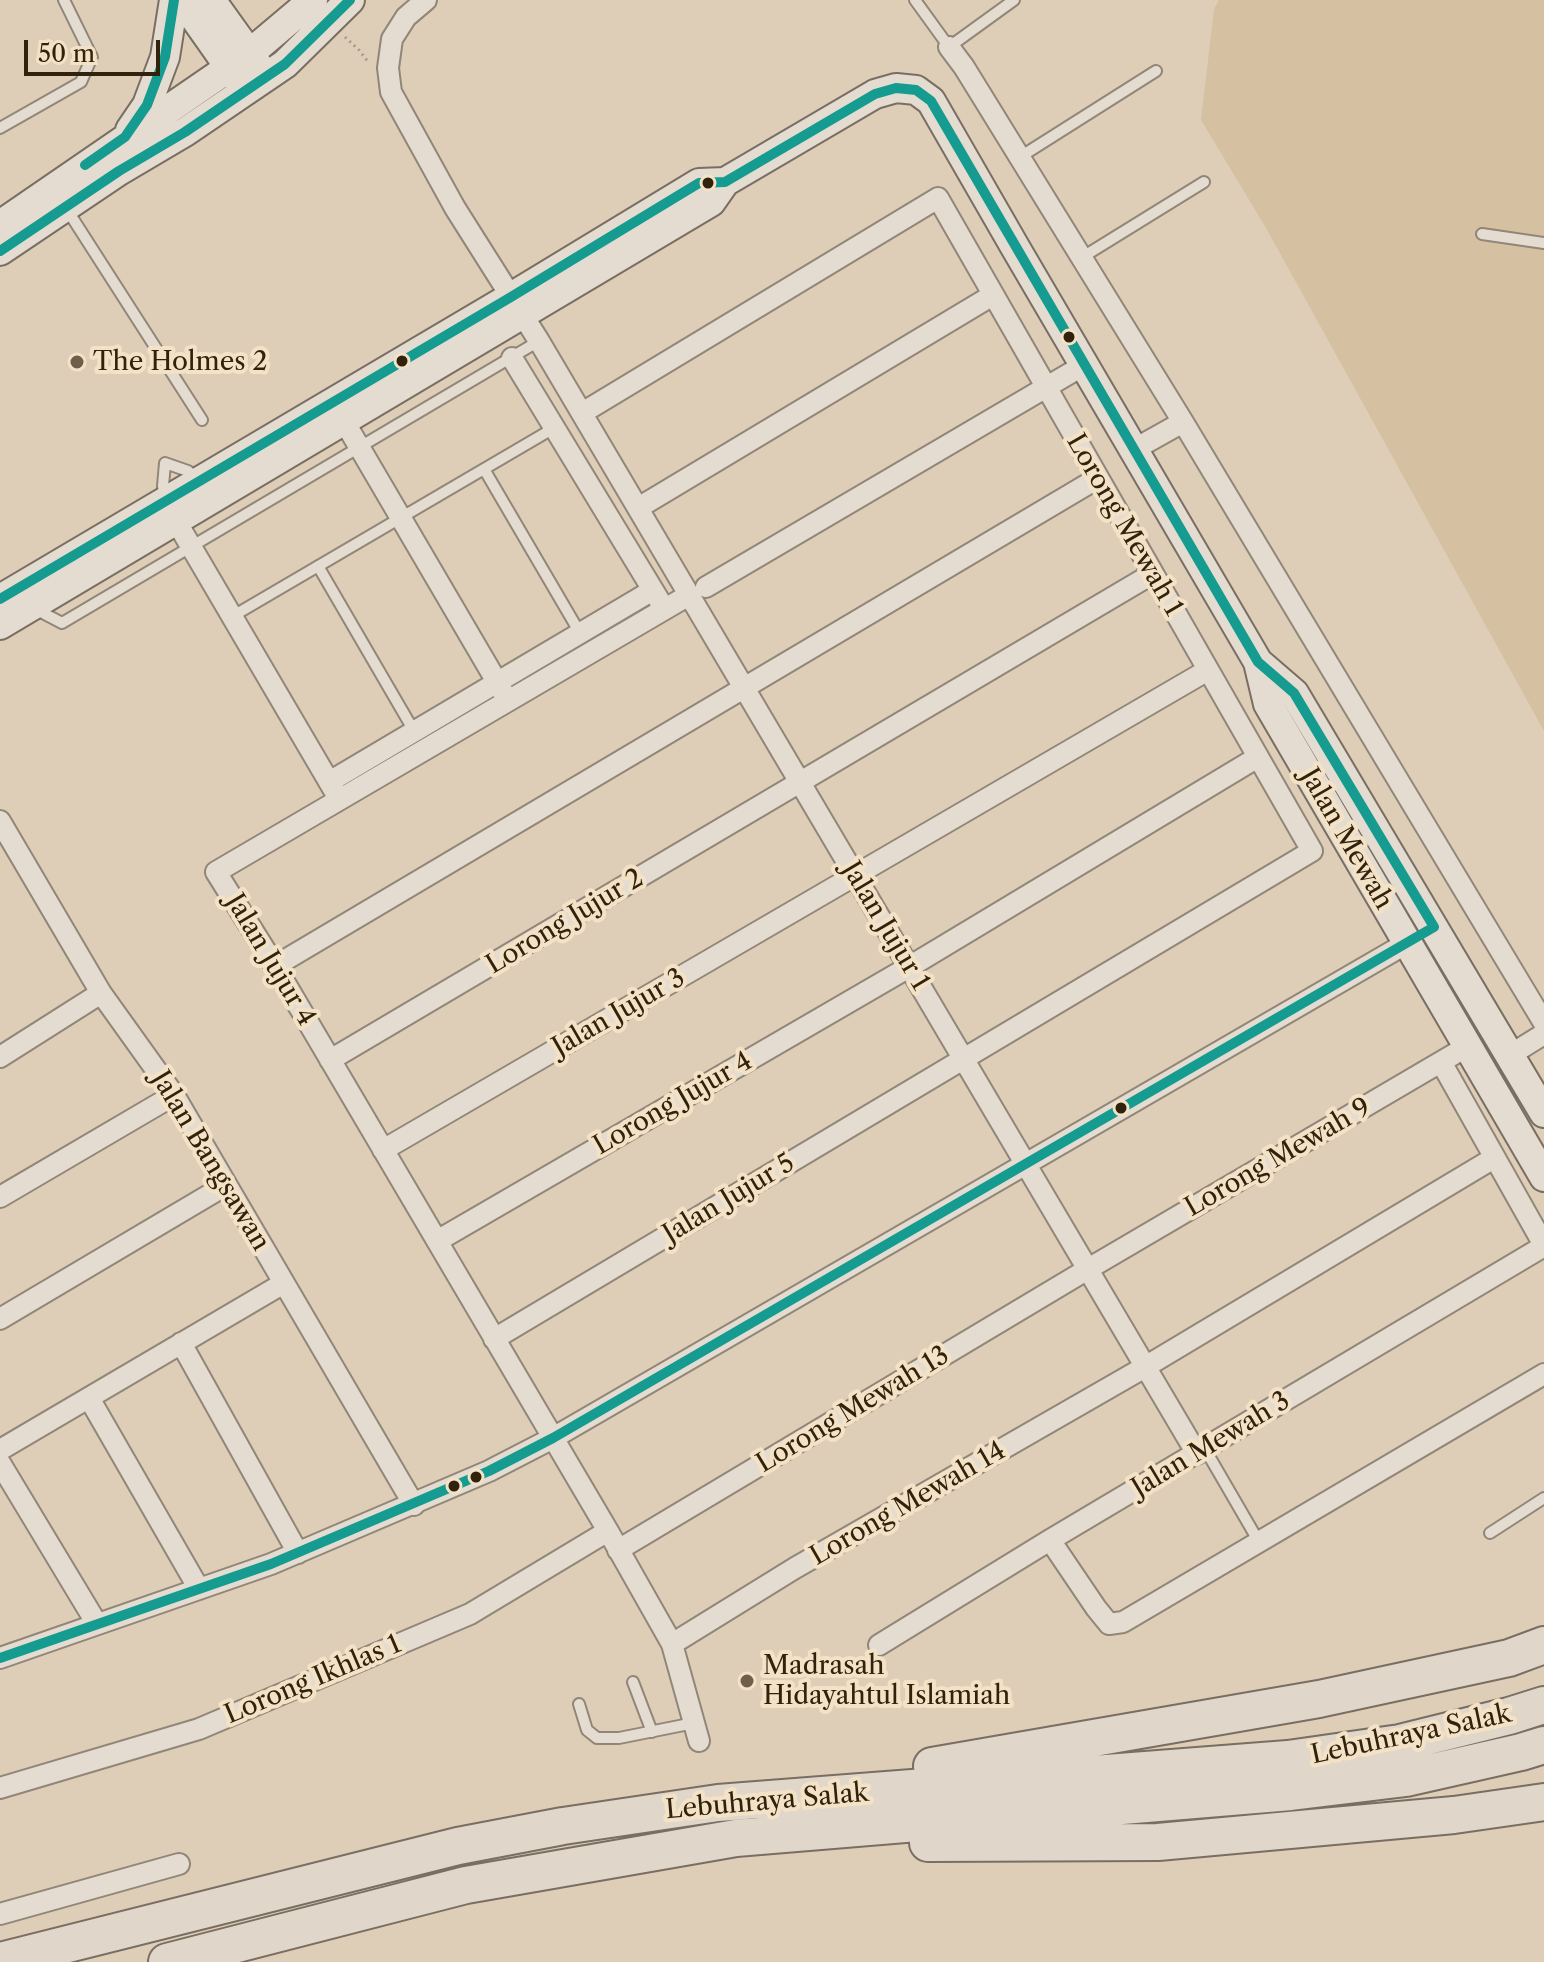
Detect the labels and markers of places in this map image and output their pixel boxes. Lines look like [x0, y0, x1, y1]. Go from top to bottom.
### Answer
unlabelled marker [700, 175, 716, 191]
unlabelled marker [1061, 329, 1077, 345]
place label: The Holmes 2 [93, 346, 268, 378]
marker: The Holmes 2 [68, 353, 86, 371]
unlabelled marker [394, 353, 410, 369]
unlabelled marker [1113, 1100, 1129, 1116]
unlabelled marker [468, 1469, 484, 1485]
unlabelled marker [446, 1478, 462, 1494]
place label: Madrasah Hidayahtul Islamiah [763, 1650, 1010, 1712]
marker: Madrasah Hidayahtul Islamiah [738, 1672, 756, 1690]

